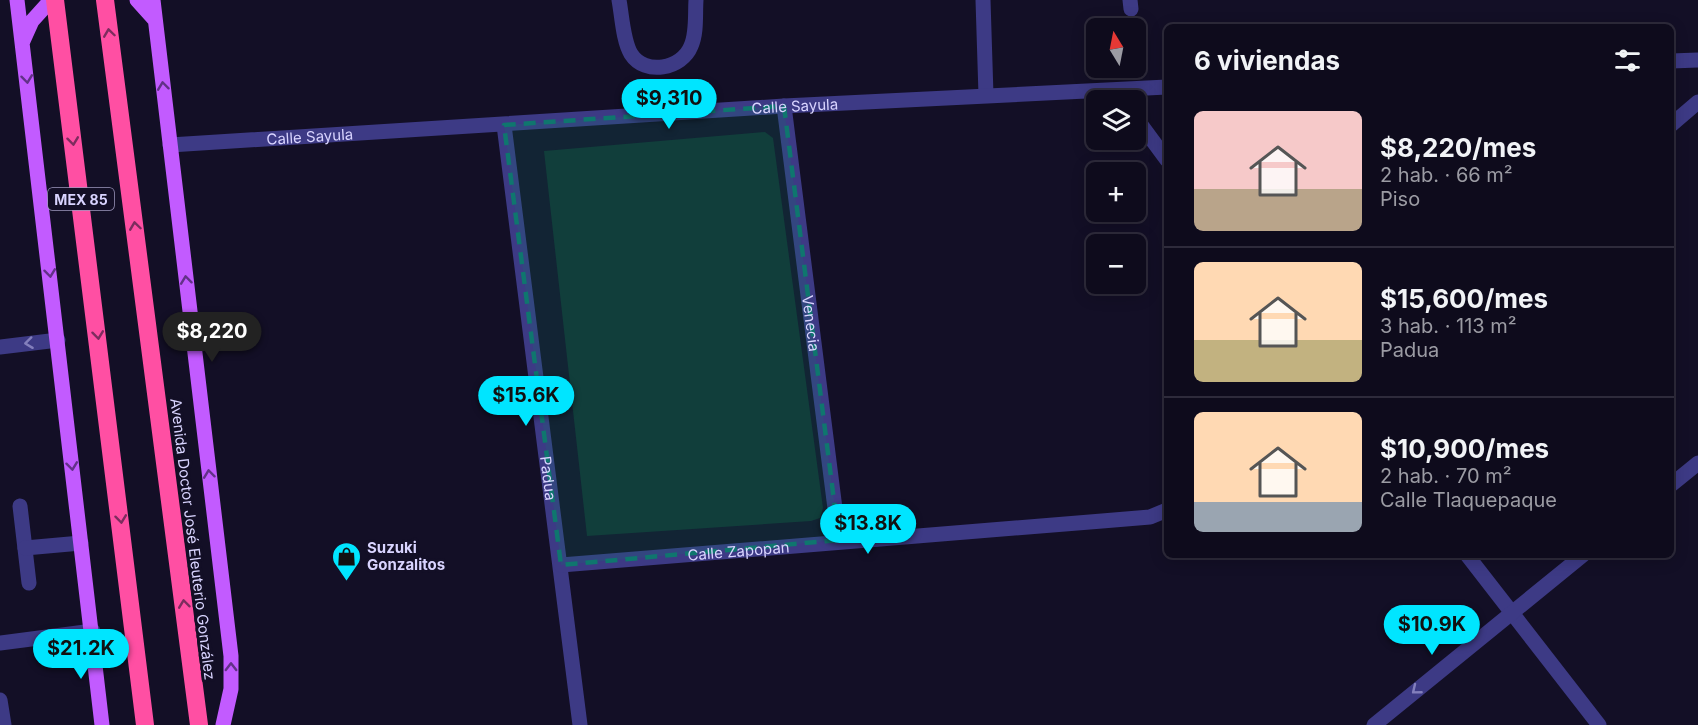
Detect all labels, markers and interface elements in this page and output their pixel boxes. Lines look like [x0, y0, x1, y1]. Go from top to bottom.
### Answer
north arrow [1086, 18, 1146, 78]
map controls [1086, 18, 1146, 294]
one-way arrow [103, 28, 115, 37]
icon: filters [1611, 44, 1644, 77]
text: 6 viviendas [1194, 45, 1340, 76]
one-way arrow [20, 74, 32, 84]
pin: $9,310 [620, 79, 718, 130]
one-way arrow [157, 82, 170, 91]
text: $9,310 [636, 86, 702, 110]
button: layers [1086, 90, 1146, 150]
street label: Calle Sayula [751, 94, 839, 118]
street label: Calle Sayula [266, 124, 354, 148]
text: $8,220/mes [1380, 132, 1536, 163]
icon: home [1242, 135, 1314, 207]
one-way arrow [67, 137, 79, 146]
button: + [1086, 162, 1146, 222]
text: 2 hab. · 66 m² [1380, 163, 1513, 187]
text: Piso [1380, 187, 1420, 211]
road number: MEX 85 [48, 188, 114, 210]
one-way arrow [129, 221, 141, 230]
button: − [1086, 234, 1146, 294]
one-way arrow [43, 268, 56, 277]
one-way arrow [180, 275, 193, 285]
text: $15,600/mes [1380, 283, 1548, 314]
icon: home [1242, 286, 1314, 358]
street label: Venecia [799, 294, 825, 353]
pin: $8,220 [163, 312, 261, 363]
text: 3 hab. · 113 m² [1380, 314, 1517, 338]
text: $8,220 [176, 319, 248, 343]
one-way arrow [91, 330, 104, 339]
one-way arrow [24, 336, 33, 349]
text: Padua [1380, 338, 1439, 362]
pin: $15.6K [477, 376, 575, 427]
text: $15.6K [492, 383, 560, 407]
street label: Avenida Doctor José Eleuterio González [166, 397, 220, 681]
text: $10,900/mes [1380, 433, 1549, 464]
icon: home [1242, 436, 1314, 508]
street label: Padua [537, 455, 561, 501]
one-way arrow [66, 462, 78, 471]
text: 2 hab. · 70 m² [1380, 464, 1512, 488]
one-way arrow [203, 469, 215, 478]
text: Calle Tlaquepaque [1380, 488, 1557, 512]
pin: $13.8K [819, 504, 917, 555]
text: $13.8K [834, 511, 902, 535]
one-way arrow [114, 515, 127, 524]
street label: Calle Zapopan [687, 537, 790, 564]
place label: Suzuki Gonzalitos [367, 538, 445, 574]
shop icon: Suzuki Gonzalitos [330, 540, 362, 582]
one-way arrow [178, 600, 190, 609]
pin: $10.9K [1383, 605, 1481, 656]
text: $10.9K [1398, 612, 1466, 636]
pin: $21.2K [32, 629, 130, 680]
text: $21.2K [47, 636, 115, 660]
one-way arrow [225, 663, 237, 672]
one-way arrow [1412, 683, 1423, 694]

